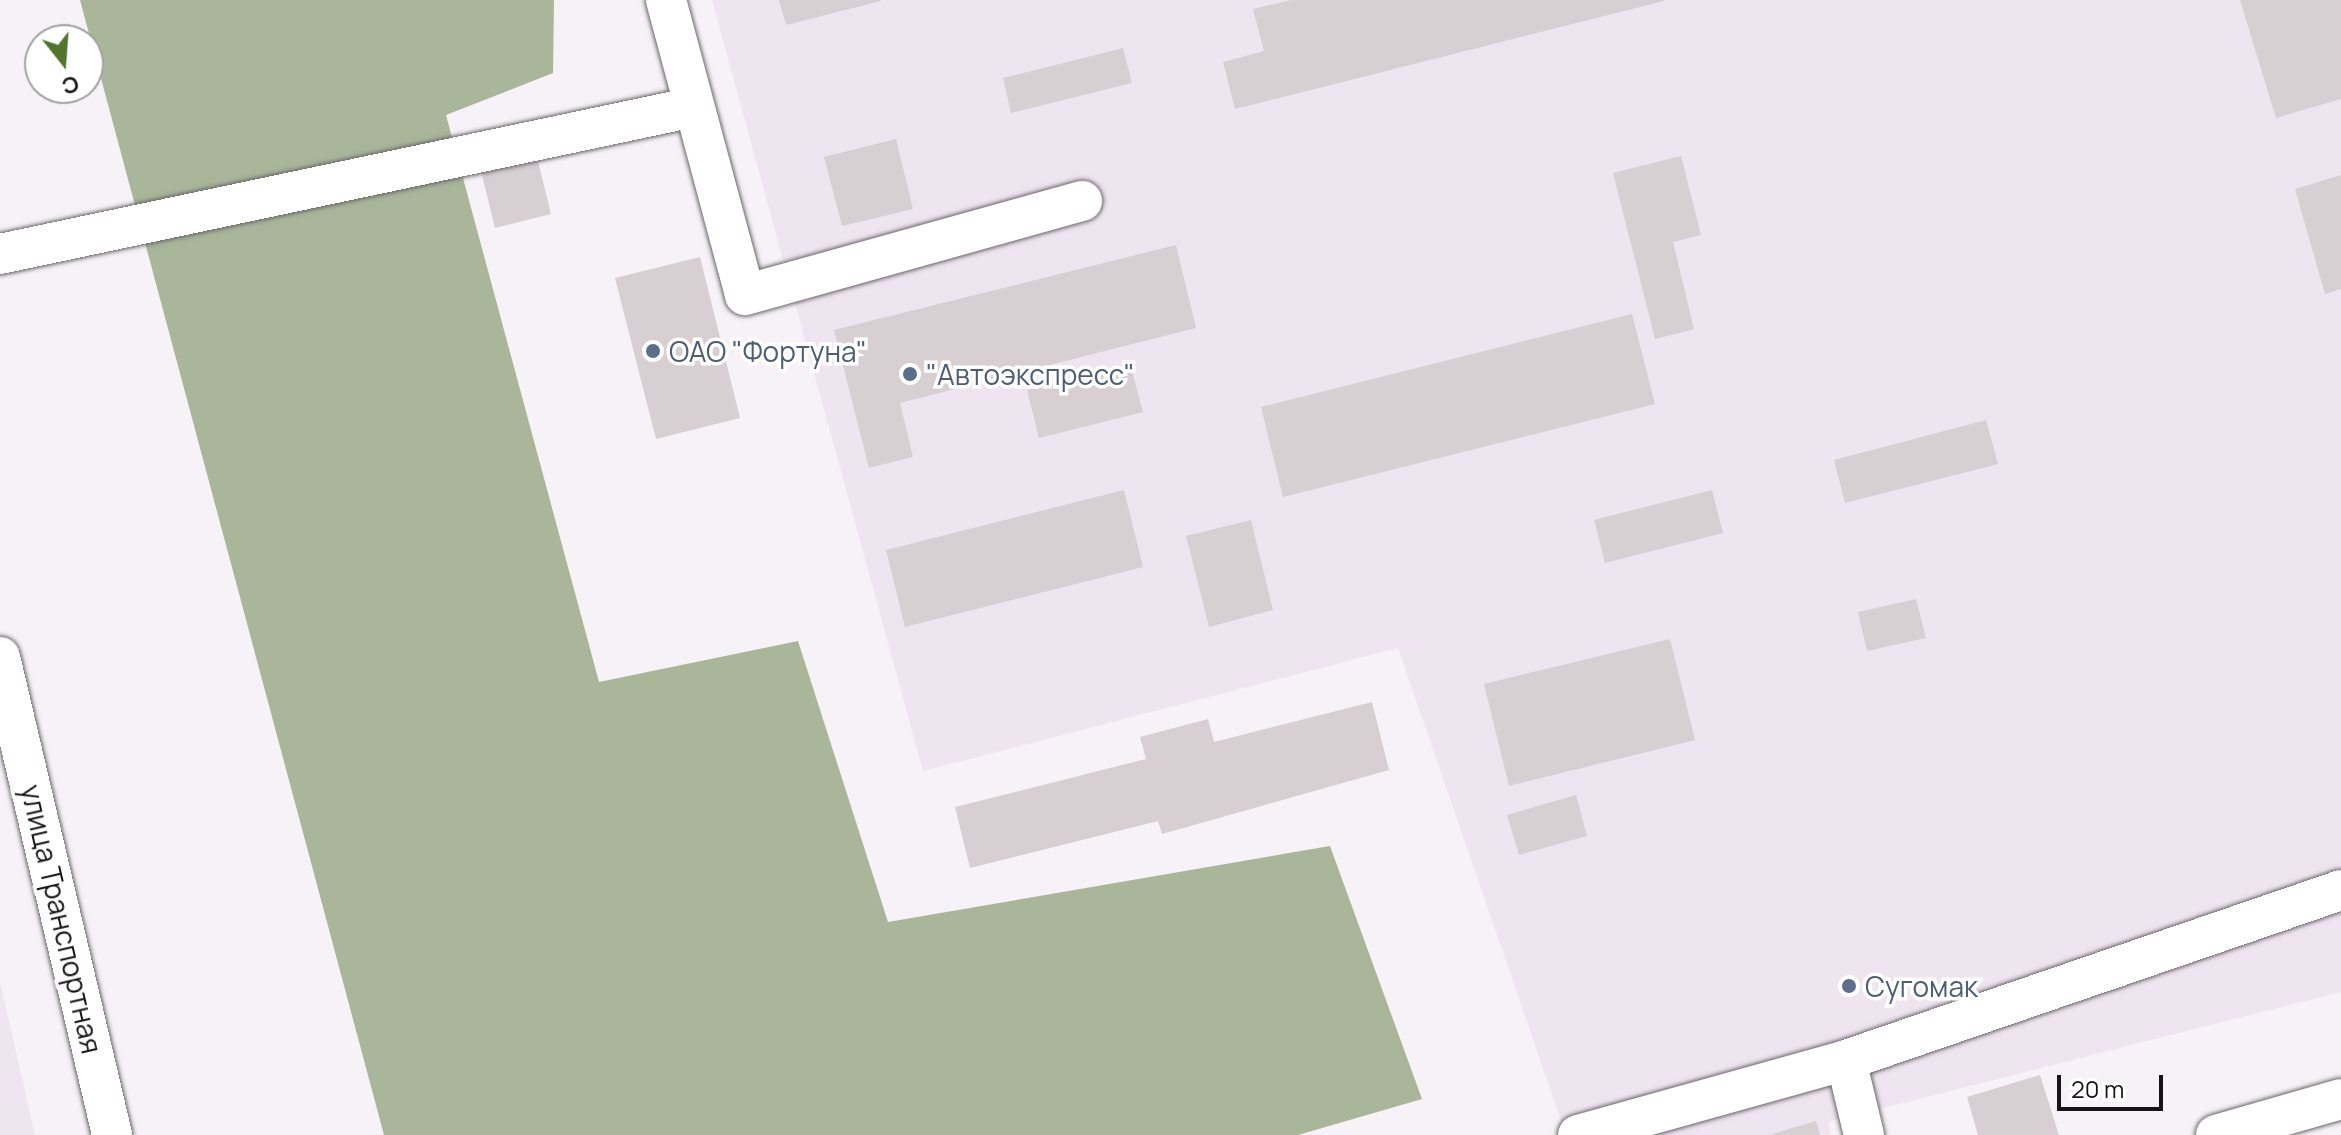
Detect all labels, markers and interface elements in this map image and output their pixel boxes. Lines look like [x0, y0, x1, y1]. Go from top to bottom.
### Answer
north arrow [24, 24, 104, 104]
text: С [58, 68, 83, 102]
place label: ОАО "Фортуна" [669, 334, 867, 368]
marker: ОАО "Фортуна" [644, 342, 662, 360]
place label: "Автоэкспресс" [926, 357, 1135, 391]
marker: "Автоэкспресс" [901, 365, 919, 383]
street label: улица Транспортная [15, 781, 109, 1057]
place label: Сугомак [1865, 969, 1978, 1003]
marker: Сугомак [1840, 977, 1858, 995]
scale bar [2061, 1059, 2167, 1109]
text: 20 m [2071, 1072, 2124, 1105]

